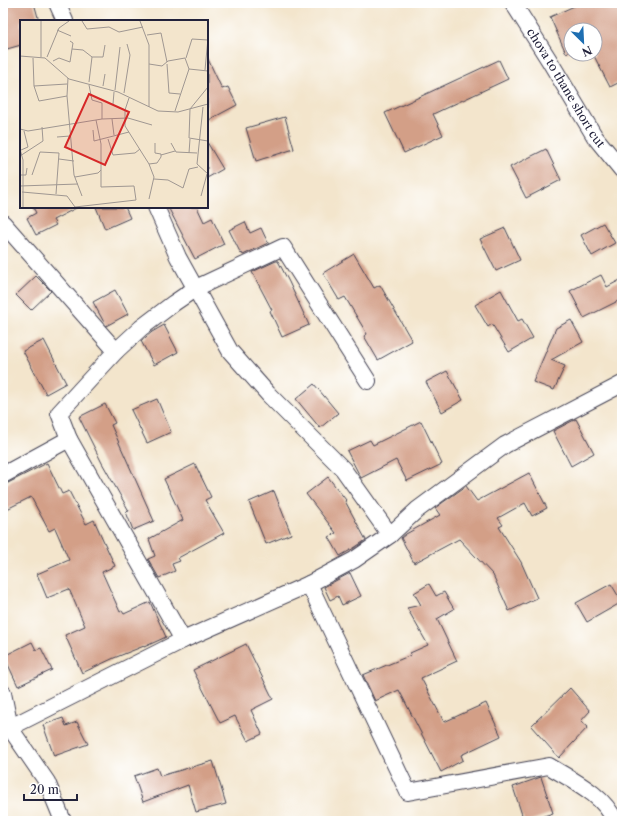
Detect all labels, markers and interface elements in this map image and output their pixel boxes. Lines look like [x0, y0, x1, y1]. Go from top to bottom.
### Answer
inset map [20, 20, 208, 208]
north arrow [563, 22, 603, 62]
street label: chova to thane short cut [524, 25, 609, 151]
text: N [579, 43, 594, 60]
scale bar [24, 776, 77, 802]
text: 20 m [30, 782, 59, 797]

